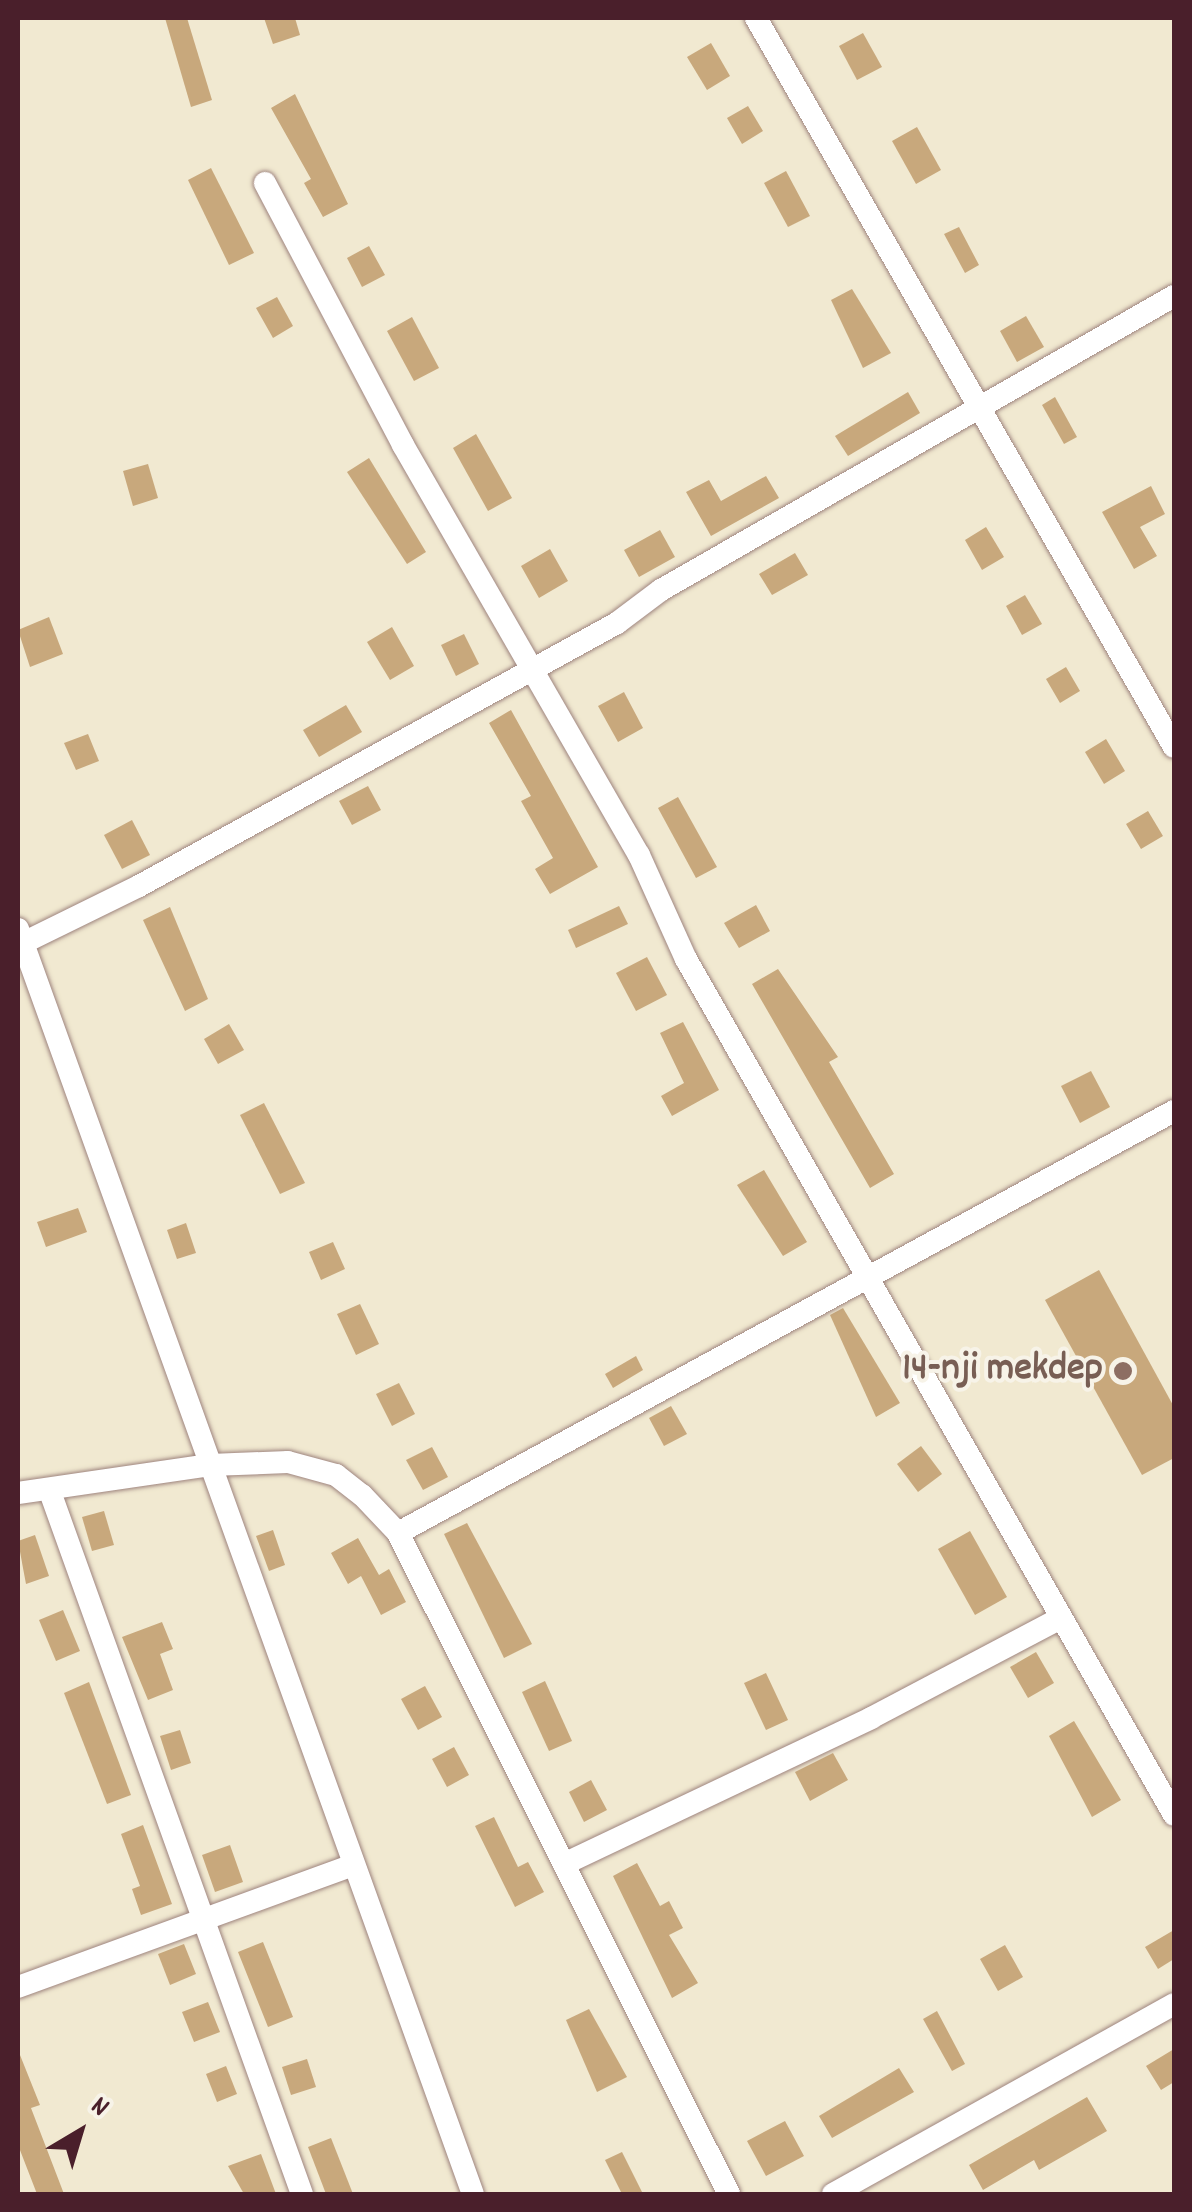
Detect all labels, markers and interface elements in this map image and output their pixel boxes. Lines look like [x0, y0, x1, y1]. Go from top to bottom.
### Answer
place label: 14-nji mekdep [902, 1347, 1103, 1395]
marker: 14-nji mekdep [1112, 1360, 1134, 1382]
north arrow [30, 2082, 130, 2182]
text: N [81, 2088, 116, 2128]

